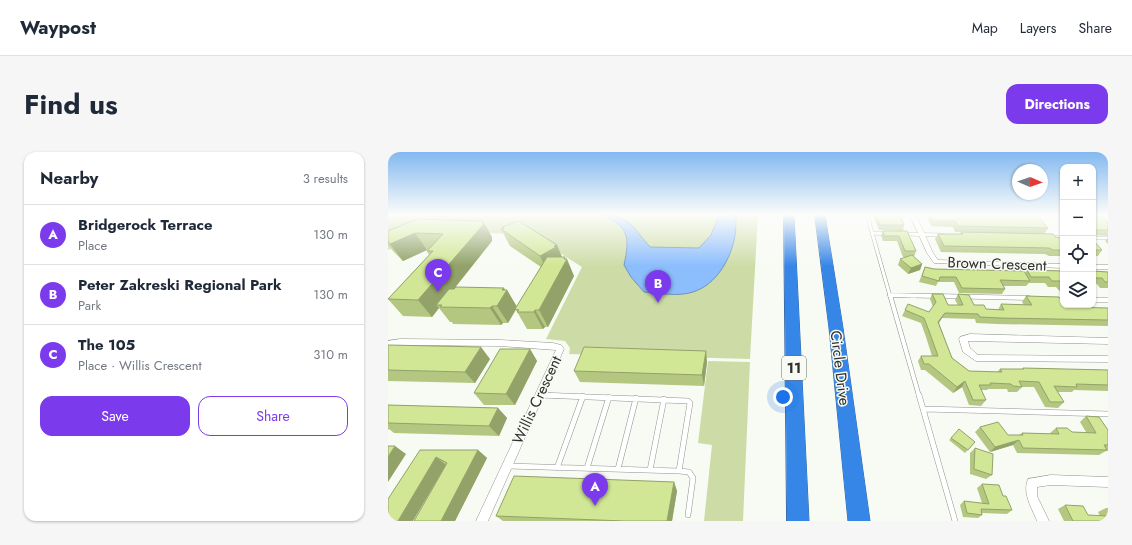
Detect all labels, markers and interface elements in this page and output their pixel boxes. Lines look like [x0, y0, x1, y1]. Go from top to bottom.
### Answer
text: Waypost [20, 14, 96, 41]
text: Map [972, 18, 998, 38]
text: Layers [1020, 18, 1056, 38]
text: Share [1078, 18, 1112, 38]
text: Find us [24, 84, 118, 125]
button: Directions [1006, 84, 1108, 124]
north arrow [1012, 164, 1048, 200]
map controls [1060, 164, 1096, 308]
button: + [1060, 164, 1096, 200]
text: Nearby [40, 166, 98, 190]
text: 3 results [303, 169, 348, 188]
button: − [1060, 200, 1096, 236]
text: Bridgerock Terrace [78, 214, 213, 236]
text: A [48, 225, 58, 244]
text: 130 m [313, 225, 348, 244]
text: Place [78, 236, 107, 255]
button: locate [1060, 236, 1096, 272]
street label: Brown Crescent [947, 251, 1047, 277]
pin: C [425, 259, 451, 292]
pin: B [645, 270, 671, 303]
button: layers [1060, 272, 1096, 308]
text: Peter Zakreski Regional Park [78, 274, 282, 296]
text: B [49, 285, 57, 304]
text: 130 m [313, 285, 348, 304]
text: Park [78, 296, 101, 315]
street label: Circle Drive [824, 329, 856, 407]
text: The 105 [78, 334, 135, 356]
text: C [48, 345, 58, 364]
text: 310 m [313, 345, 348, 364]
street label: Willis Crescent [507, 352, 567, 448]
text: Place · Willis Crescent [78, 356, 202, 375]
road number: 11 [782, 356, 806, 380]
your location [773, 387, 793, 407]
button: Save [40, 396, 190, 436]
button: Share [198, 396, 348, 436]
pin: A [582, 473, 608, 506]

